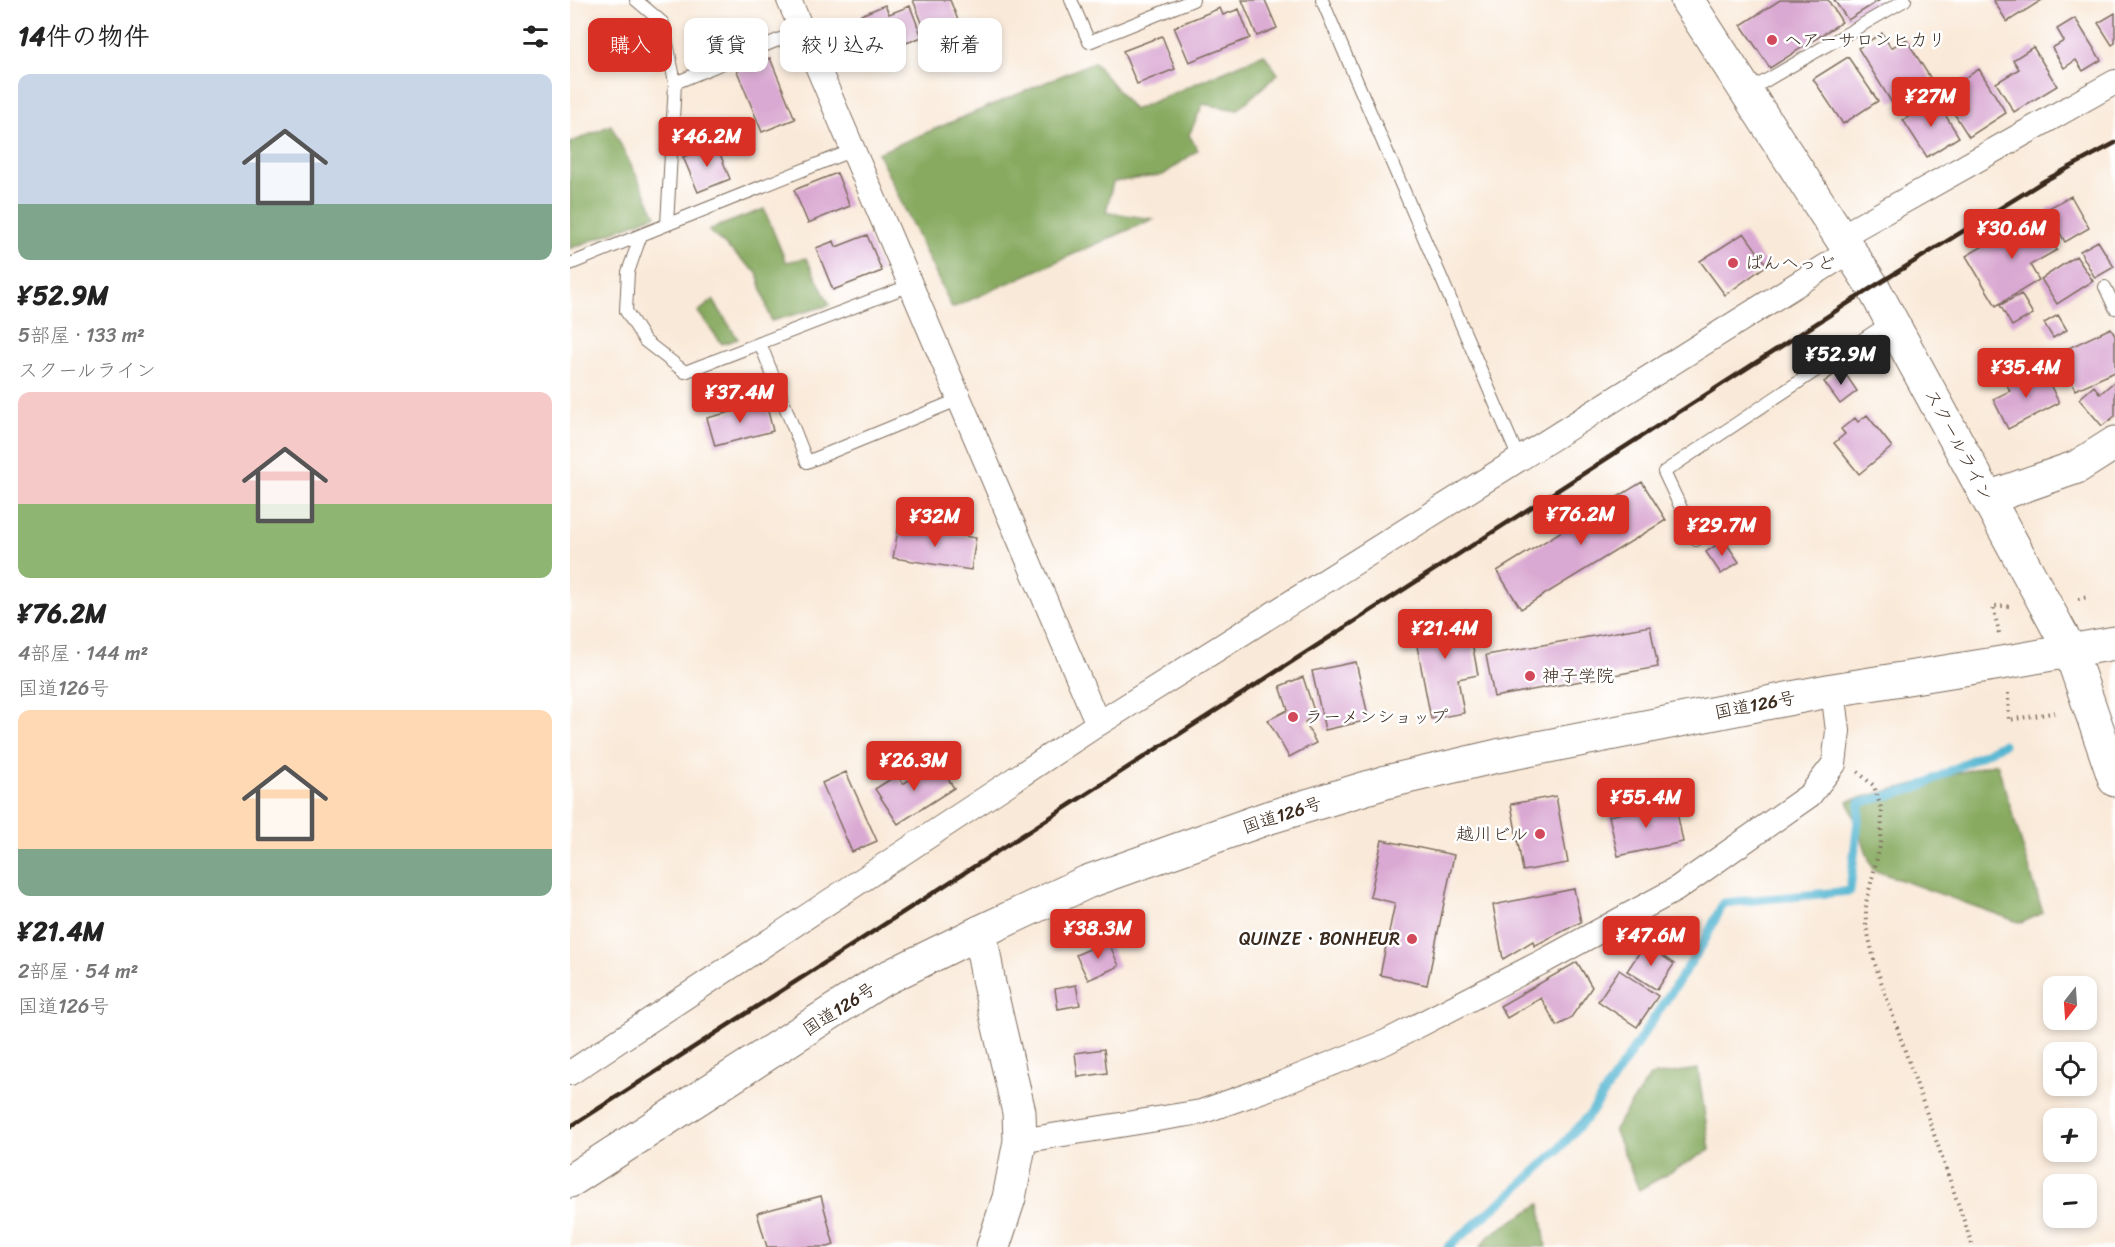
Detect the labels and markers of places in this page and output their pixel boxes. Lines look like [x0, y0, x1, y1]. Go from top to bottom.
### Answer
place label: ヘアーサロンヒカリ [1784, 24, 1946, 56]
marker: ヘアーサロンヒカリ [1765, 33, 1779, 47]
pin: ¥27M [1895, 77, 1967, 128]
pin: ¥46.2M [658, 117, 756, 168]
pin: ¥30.6M [1963, 209, 2061, 260]
place label: ぱんへっど [1745, 247, 1835, 279]
marker: ぱんへっど [1726, 256, 1740, 270]
pin: ¥52.9M [1792, 335, 1890, 386]
pin: ¥35.4M [1977, 348, 2075, 399]
pin: ¥37.4M [691, 373, 789, 424]
pin: ¥76.2M [1532, 495, 1630, 546]
pin: ¥32M [899, 497, 971, 548]
pin: ¥29.7M [1673, 506, 1771, 557]
pin: ¥21.4M [1396, 609, 1494, 660]
place label: 神子学院 [1542, 660, 1614, 692]
marker: 神子学院 [1523, 669, 1537, 683]
place label: ラーメンショップ [1305, 701, 1448, 733]
marker: ラーメンショップ [1286, 710, 1300, 724]
pin: ¥26.3M [865, 741, 963, 792]
pin: ¥55.4M [1597, 778, 1695, 829]
place label: 越川ビル [1456, 818, 1528, 850]
marker: 越川ビル [1533, 827, 1547, 841]
pin: ¥38.3M [1049, 909, 1147, 960]
pin: ¥47.6M [1602, 916, 1700, 967]
place label: QUINZE・BONHEUR [1239, 923, 1400, 955]
marker: QUINZE・BONHEUR [1405, 932, 1419, 946]

